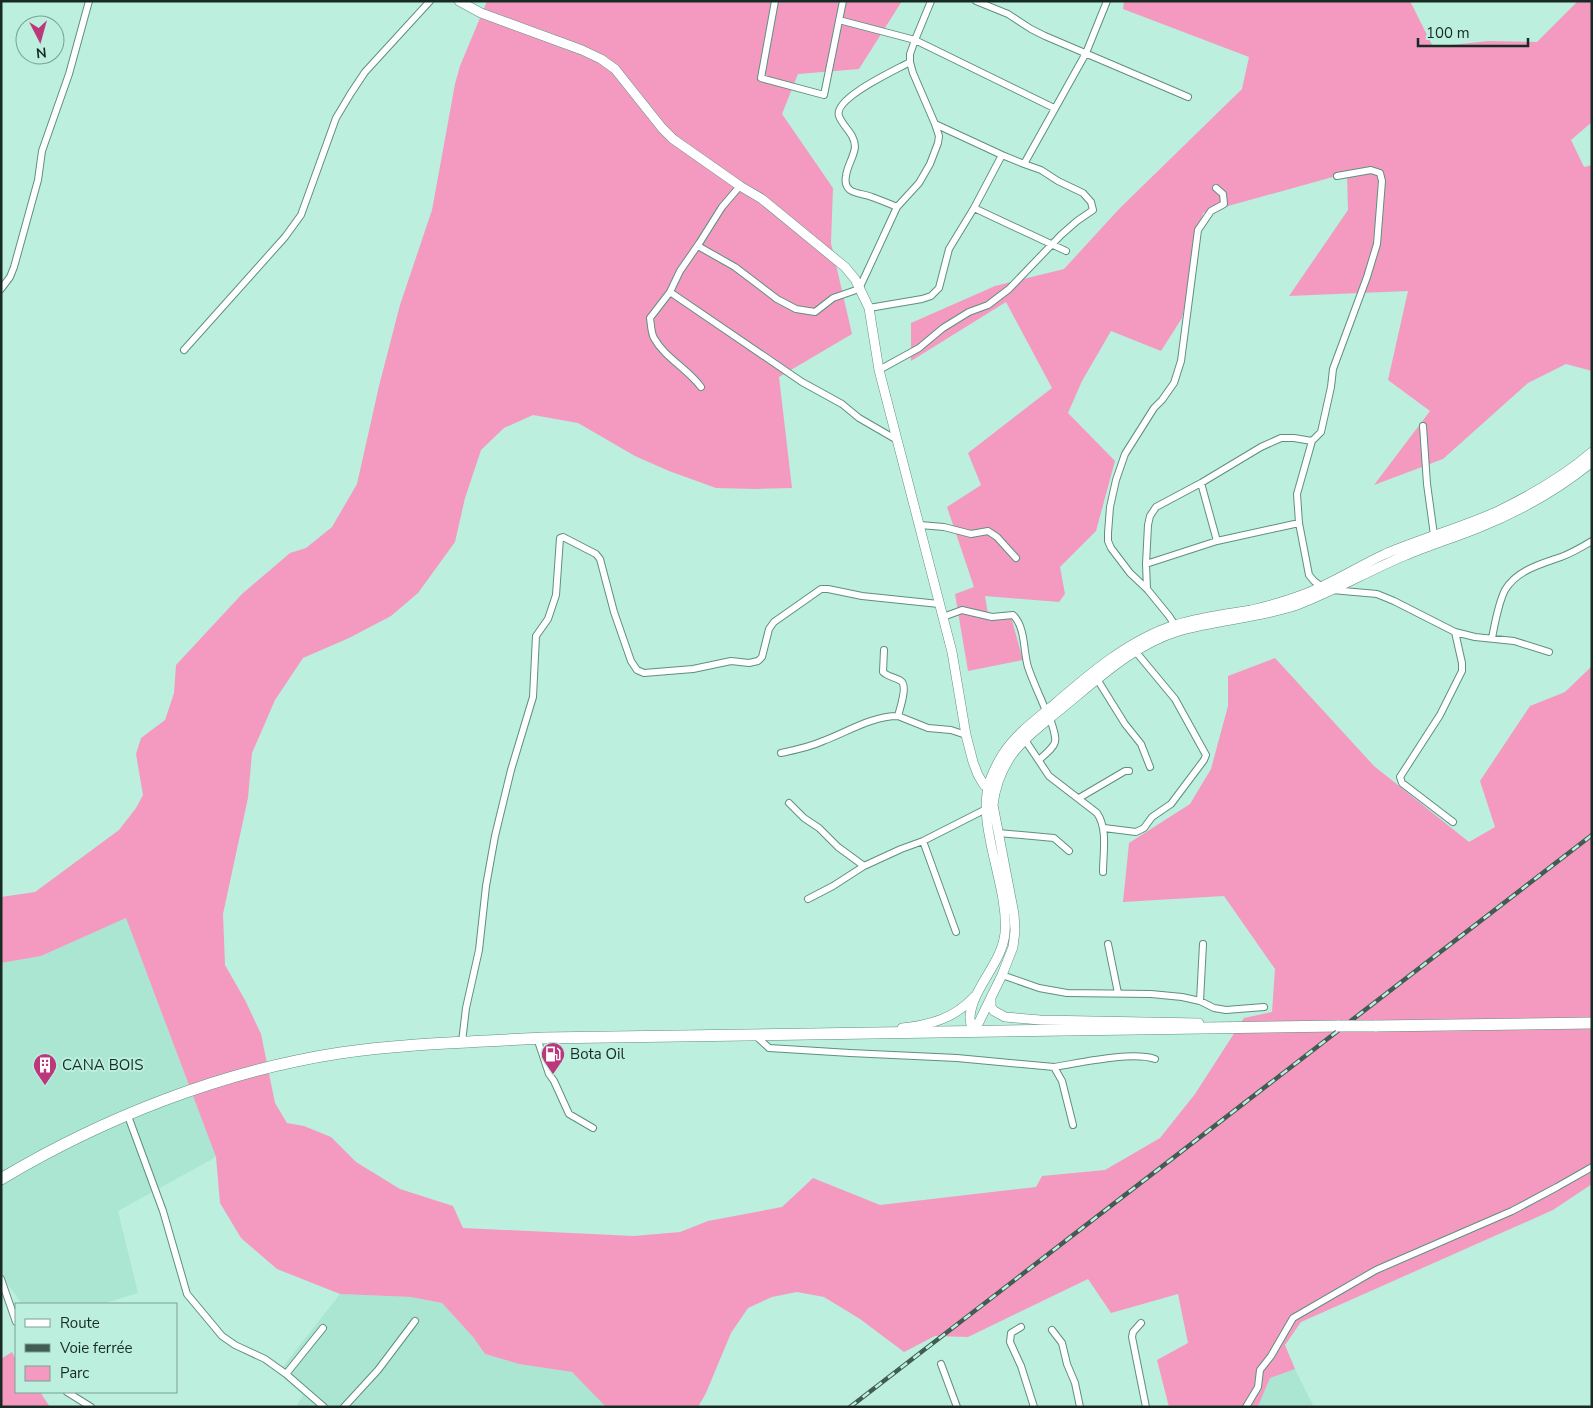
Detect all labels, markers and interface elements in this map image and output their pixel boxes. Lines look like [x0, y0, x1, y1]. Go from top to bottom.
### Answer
north arrow [15, 15, 65, 65]
scale bar [1418, 15, 1528, 47]
text: 100 m [1426, 23, 1470, 43]
text: N [35, 42, 48, 62]
fuel station icon: Bota Oil [540, 1041, 566, 1075]
place label: Bota Oil [570, 1044, 625, 1064]
building icon: CANA BOIS [32, 1052, 58, 1086]
place label: CANA BOIS [62, 1055, 143, 1075]
legend [15, 1303, 178, 1393]
text: Route [60, 1313, 100, 1333]
text: Voie ferrée [59, 1338, 132, 1358]
text: Parc [60, 1363, 89, 1383]

